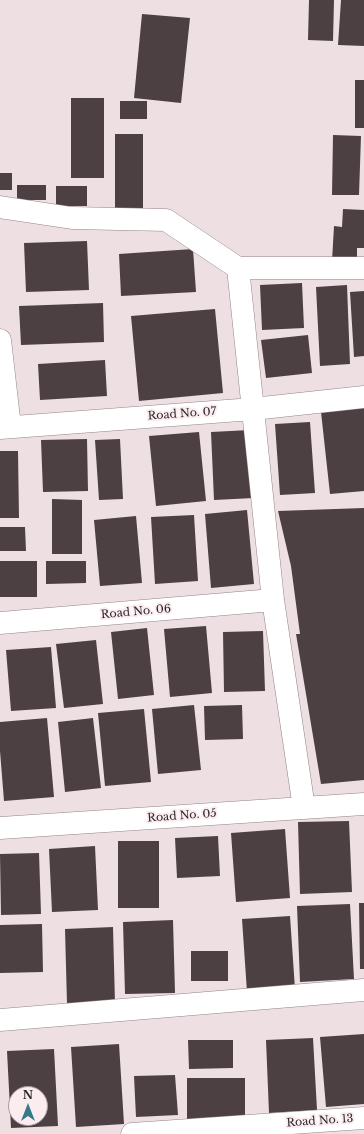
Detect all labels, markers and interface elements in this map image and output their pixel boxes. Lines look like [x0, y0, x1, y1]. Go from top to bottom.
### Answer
street label: Road No. 07 [147, 405, 217, 423]
street label: Road No. 06 [100, 602, 172, 622]
street label: Road No. 05 [147, 807, 217, 825]
north arrow [8, 1086, 48, 1126]
text: N [23, 1088, 33, 1102]
street label: Road No. 13 [286, 1112, 354, 1130]

